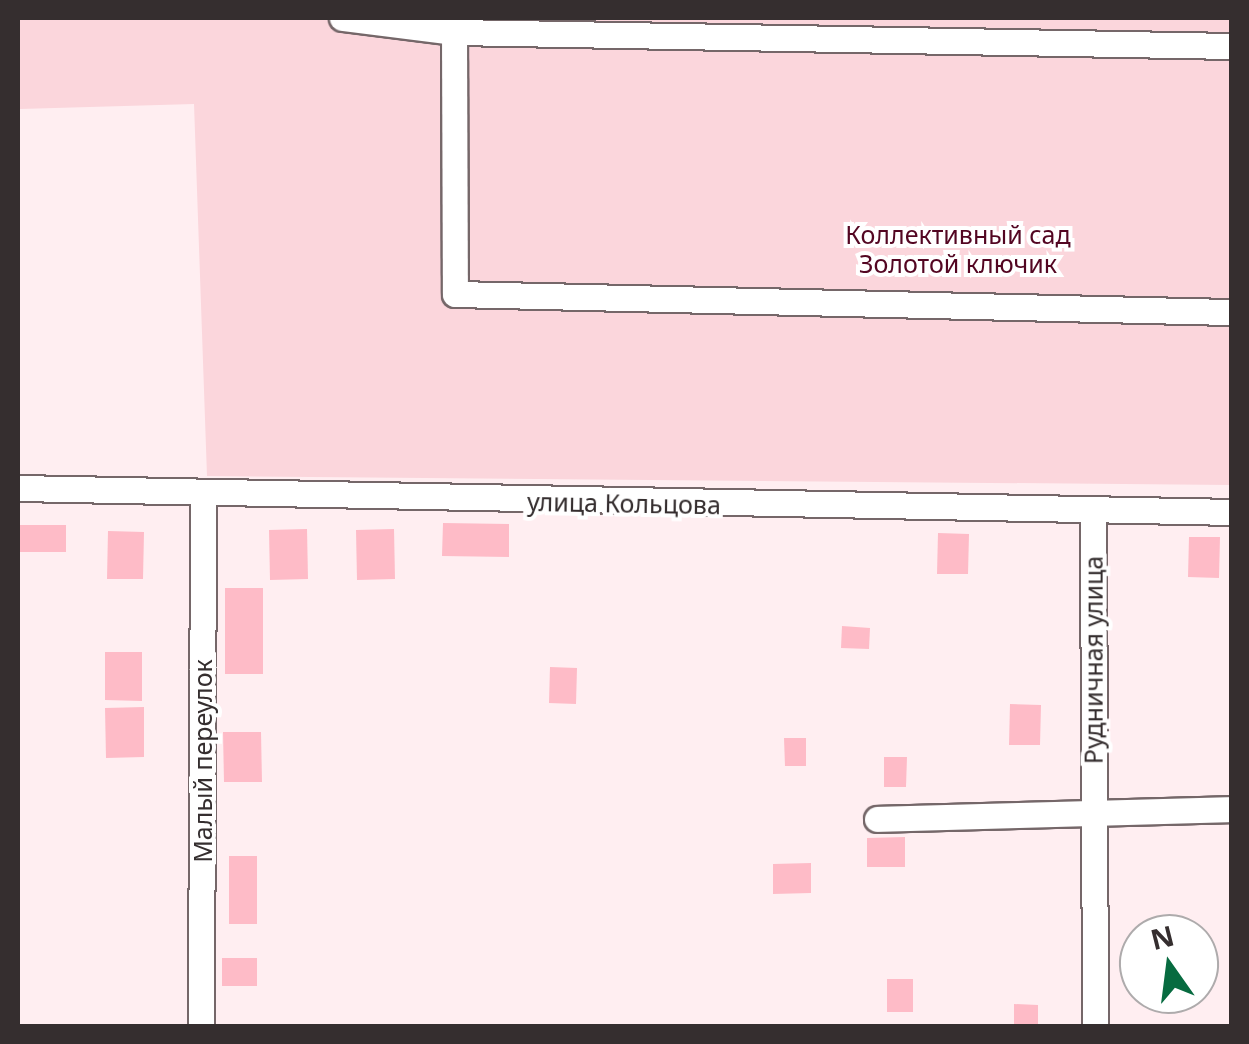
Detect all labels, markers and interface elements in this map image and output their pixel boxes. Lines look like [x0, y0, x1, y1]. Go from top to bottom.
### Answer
park label: Коллективный сад Золотой ключик [845, 220, 1071, 279]
street label: улица Кольцова [527, 486, 721, 520]
street label: Рудничная улица [1078, 556, 1108, 764]
street label: Малый переулок [187, 659, 217, 863]
north arrow [1119, 914, 1219, 1014]
text: N [1147, 916, 1178, 958]

